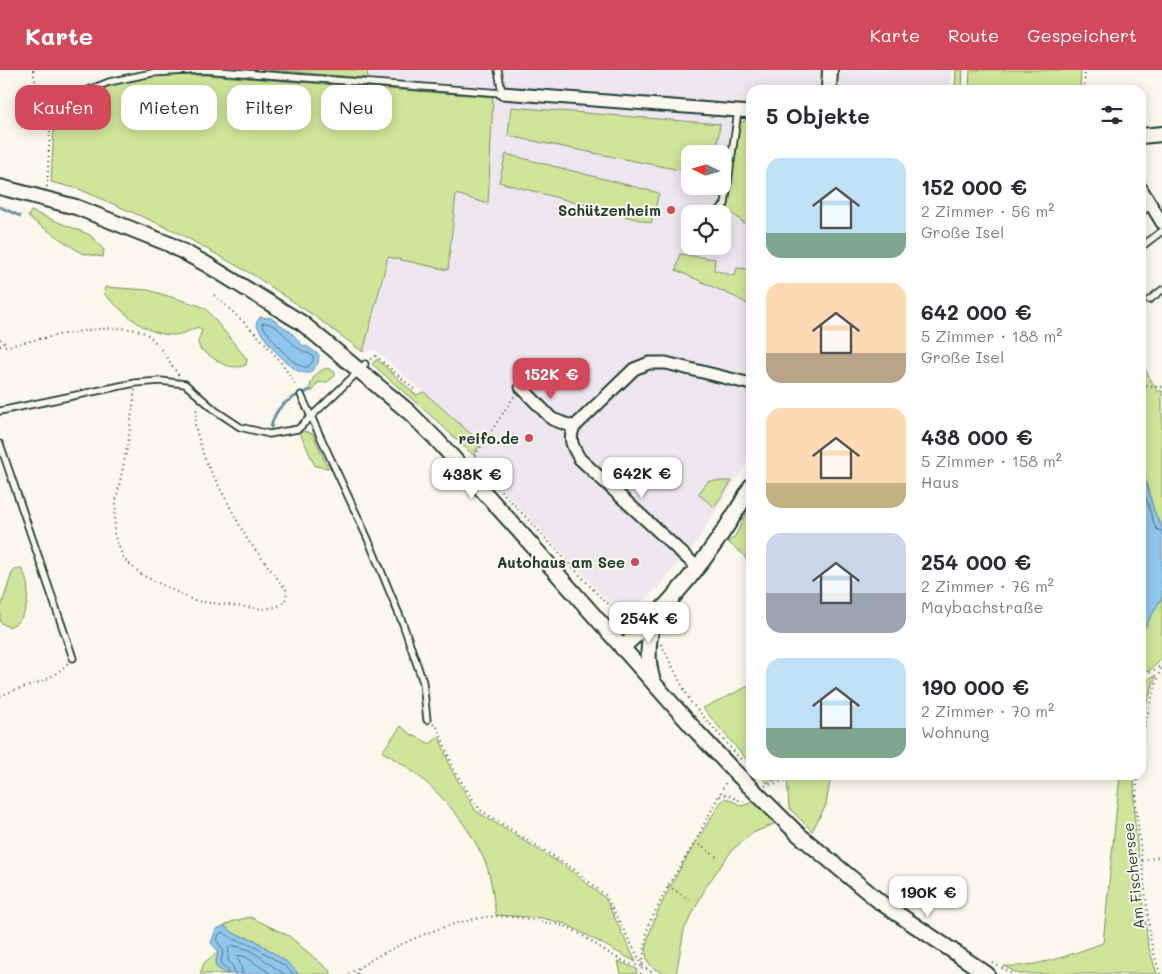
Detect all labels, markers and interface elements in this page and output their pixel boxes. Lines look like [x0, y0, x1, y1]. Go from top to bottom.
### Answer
text: Karte [25, 20, 93, 51]
text: Karte [870, 23, 920, 47]
text: Route [948, 23, 999, 47]
text: Gespeichert [1027, 23, 1137, 47]
chip: Kaufen [15, 85, 111, 130]
chip: Mieten [121, 85, 217, 130]
chip: Filter [227, 85, 311, 130]
chip: Neu [321, 85, 392, 130]
icon: filters [1098, 101, 1126, 129]
text: 5 Objekte [766, 102, 870, 129]
north arrow [681, 145, 731, 195]
map controls [681, 145, 731, 255]
text: 152 000 € [921, 173, 1027, 200]
icon: home [806, 178, 866, 238]
place label: Schützenheim [558, 200, 661, 220]
text: 2 Zimmer · 56 m² [921, 200, 1054, 221]
marker: Schützenheim [665, 204, 677, 216]
button: locate [681, 205, 731, 255]
text: Große Isel [921, 221, 1004, 242]
text: 642 000 € [921, 298, 1031, 325]
icon: home [806, 303, 866, 363]
text: 5 Zimmer · 188 m² [921, 325, 1062, 346]
text: Große Isel [921, 346, 1004, 367]
pin: 152K € [510, 358, 592, 400]
text: 152K € [524, 363, 578, 384]
text: 438 000 € [921, 423, 1033, 450]
place label: reifo.de [459, 428, 519, 448]
icon: home [806, 428, 866, 488]
marker: reifo.de [523, 432, 535, 444]
text: 5 Zimmer · 158 m² [921, 450, 1062, 471]
pin: 642K € [601, 456, 683, 499]
pin: 438K € [431, 458, 513, 500]
text: 642K € [613, 462, 671, 483]
text: 438K € [443, 463, 501, 484]
text: Haus [921, 471, 959, 492]
text: 254 000 € [921, 548, 1031, 575]
place label: Autohaus am See [497, 552, 625, 572]
icon: home [806, 553, 866, 613]
marker: Autohaus am See [629, 556, 641, 568]
text: 2 Zimmer · 76 m² [921, 575, 1054, 596]
text: Maybachstraße [921, 596, 1044, 617]
pin: 254K € [608, 602, 690, 644]
text: 254K € [620, 607, 678, 628]
text: 190 000 € [921, 673, 1029, 700]
icon: home [806, 678, 866, 738]
text: 2 Zimmer · 70 m² [921, 700, 1054, 721]
text: Wohnung [921, 721, 989, 742]
street label: Am Fischersee [1117, 822, 1149, 930]
pin: 190K € [887, 876, 969, 918]
text: 190K € [900, 881, 956, 902]

